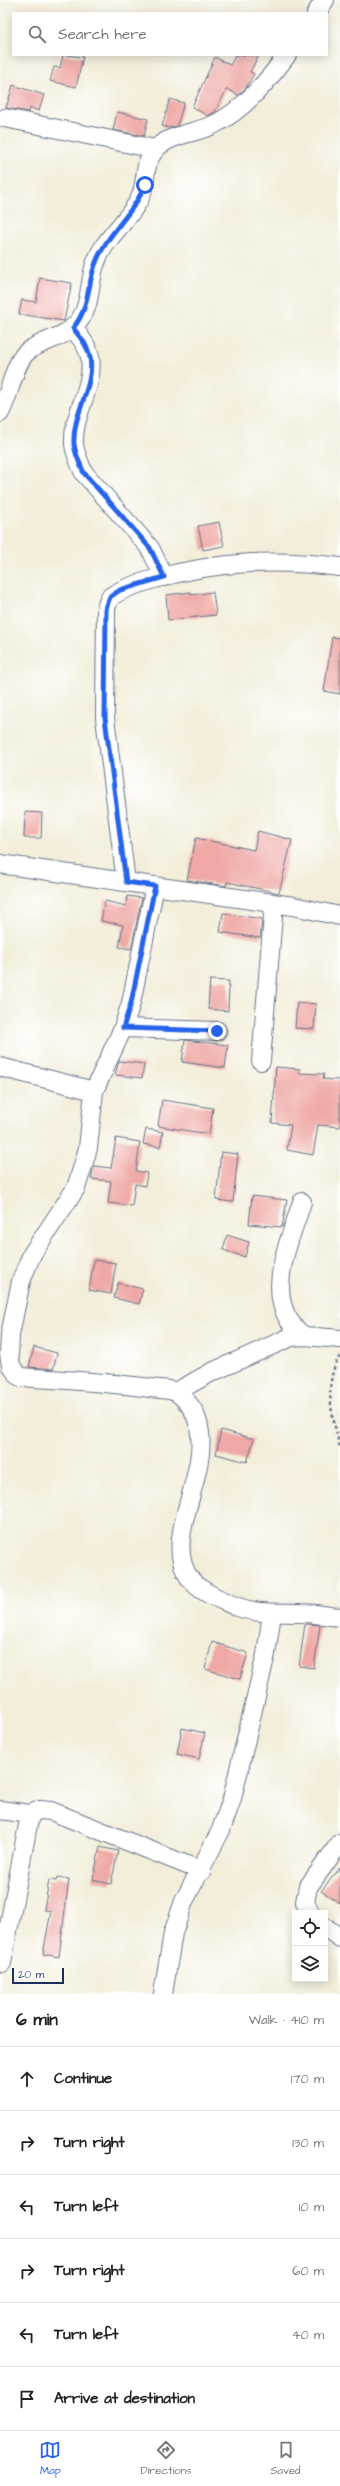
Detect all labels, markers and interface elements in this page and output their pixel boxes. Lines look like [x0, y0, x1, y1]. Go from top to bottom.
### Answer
search box [12, 12, 328, 56]
icon: search [26, 23, 48, 45]
text: Search here [58, 24, 147, 45]
route start [136, 176, 154, 194]
route end [208, 1022, 226, 1040]
map controls [292, 1910, 328, 1982]
button: locate [292, 1910, 328, 1946]
button: layers [292, 1946, 328, 1982]
scale bar [12, 1966, 64, 1985]
text: 20 m [18, 1967, 44, 1982]
text: 6 min [16, 2008, 58, 2032]
text: Walk · 410 m [249, 2011, 324, 2029]
icon: ahead [16, 2068, 38, 2090]
text: Continue [54, 2068, 112, 2089]
text: 170 m [291, 2070, 324, 2088]
icon: right [16, 2132, 38, 2154]
text: Turn right [54, 2132, 125, 2153]
text: 130 m [292, 2134, 324, 2152]
icon: left [16, 2196, 38, 2218]
text: Turn left [54, 2196, 118, 2217]
text: 10 m [299, 2198, 324, 2216]
icon: right [16, 2260, 38, 2282]
text: Turn right [54, 2260, 125, 2281]
text: 60 m [292, 2262, 324, 2280]
icon: left [16, 2324, 38, 2346]
text: Turn left [54, 2324, 118, 2345]
text: 40 m [292, 2326, 324, 2344]
icon: arrive [16, 2388, 38, 2410]
text: Arrive at destination [54, 2388, 195, 2409]
tab: Map [39, 2439, 61, 2478]
tab: Directions [140, 2439, 192, 2478]
tab: Saved [271, 2439, 301, 2478]

